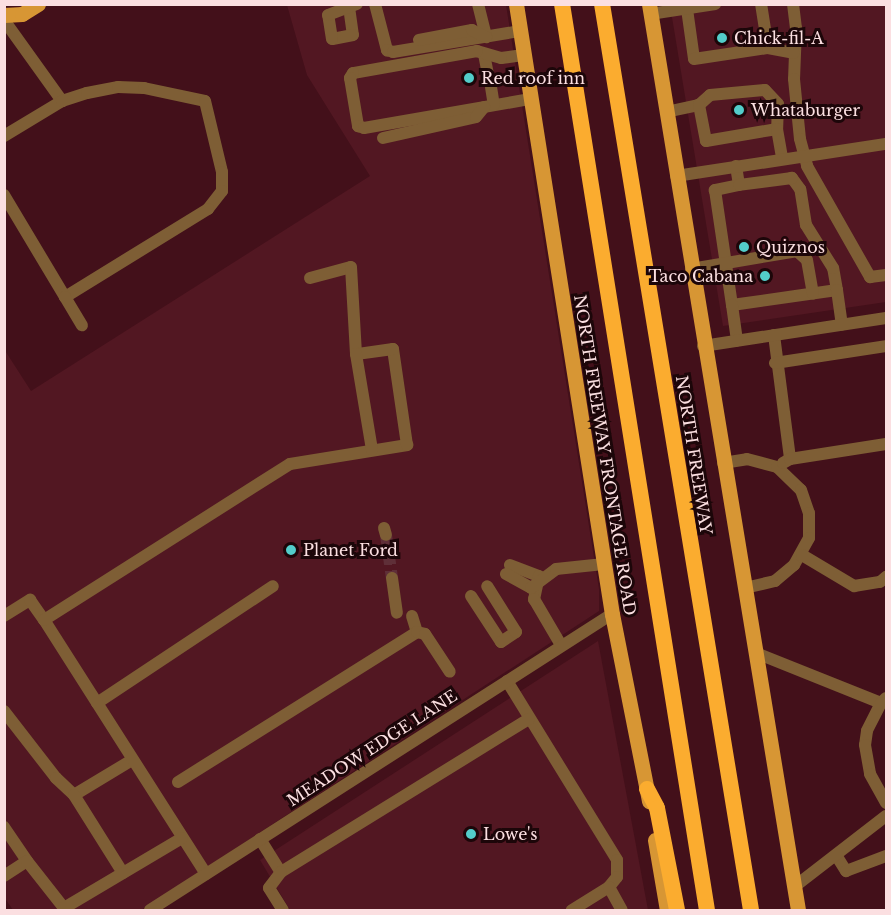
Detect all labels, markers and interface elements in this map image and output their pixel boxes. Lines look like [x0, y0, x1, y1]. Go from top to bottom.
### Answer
place label: Chick-fil-A [734, 28, 824, 48]
marker: Chick-fil-A [715, 31, 729, 45]
place label: Red roof inn [481, 68, 585, 88]
marker: Red roof inn [462, 71, 476, 85]
place label: Whataburger [751, 100, 860, 120]
marker: Whataburger [732, 103, 746, 117]
place label: Quiznos [756, 237, 825, 257]
marker: Quiznos [737, 240, 751, 254]
place label: Taco Cabana [648, 266, 753, 286]
marker: Taco Cabana [758, 269, 772, 283]
street label: NORTH FREEWAY FRONTAGE ROAD [570, 293, 640, 617]
street label: NORTH FREEWAY [672, 374, 716, 536]
place label: Planet Ford [303, 540, 398, 560]
marker: Planet Ford [284, 543, 298, 557]
street label: MEADOW EDGE LANE [283, 686, 461, 810]
place label: Lowe's [483, 824, 538, 844]
marker: Lowe's [464, 827, 478, 841]

